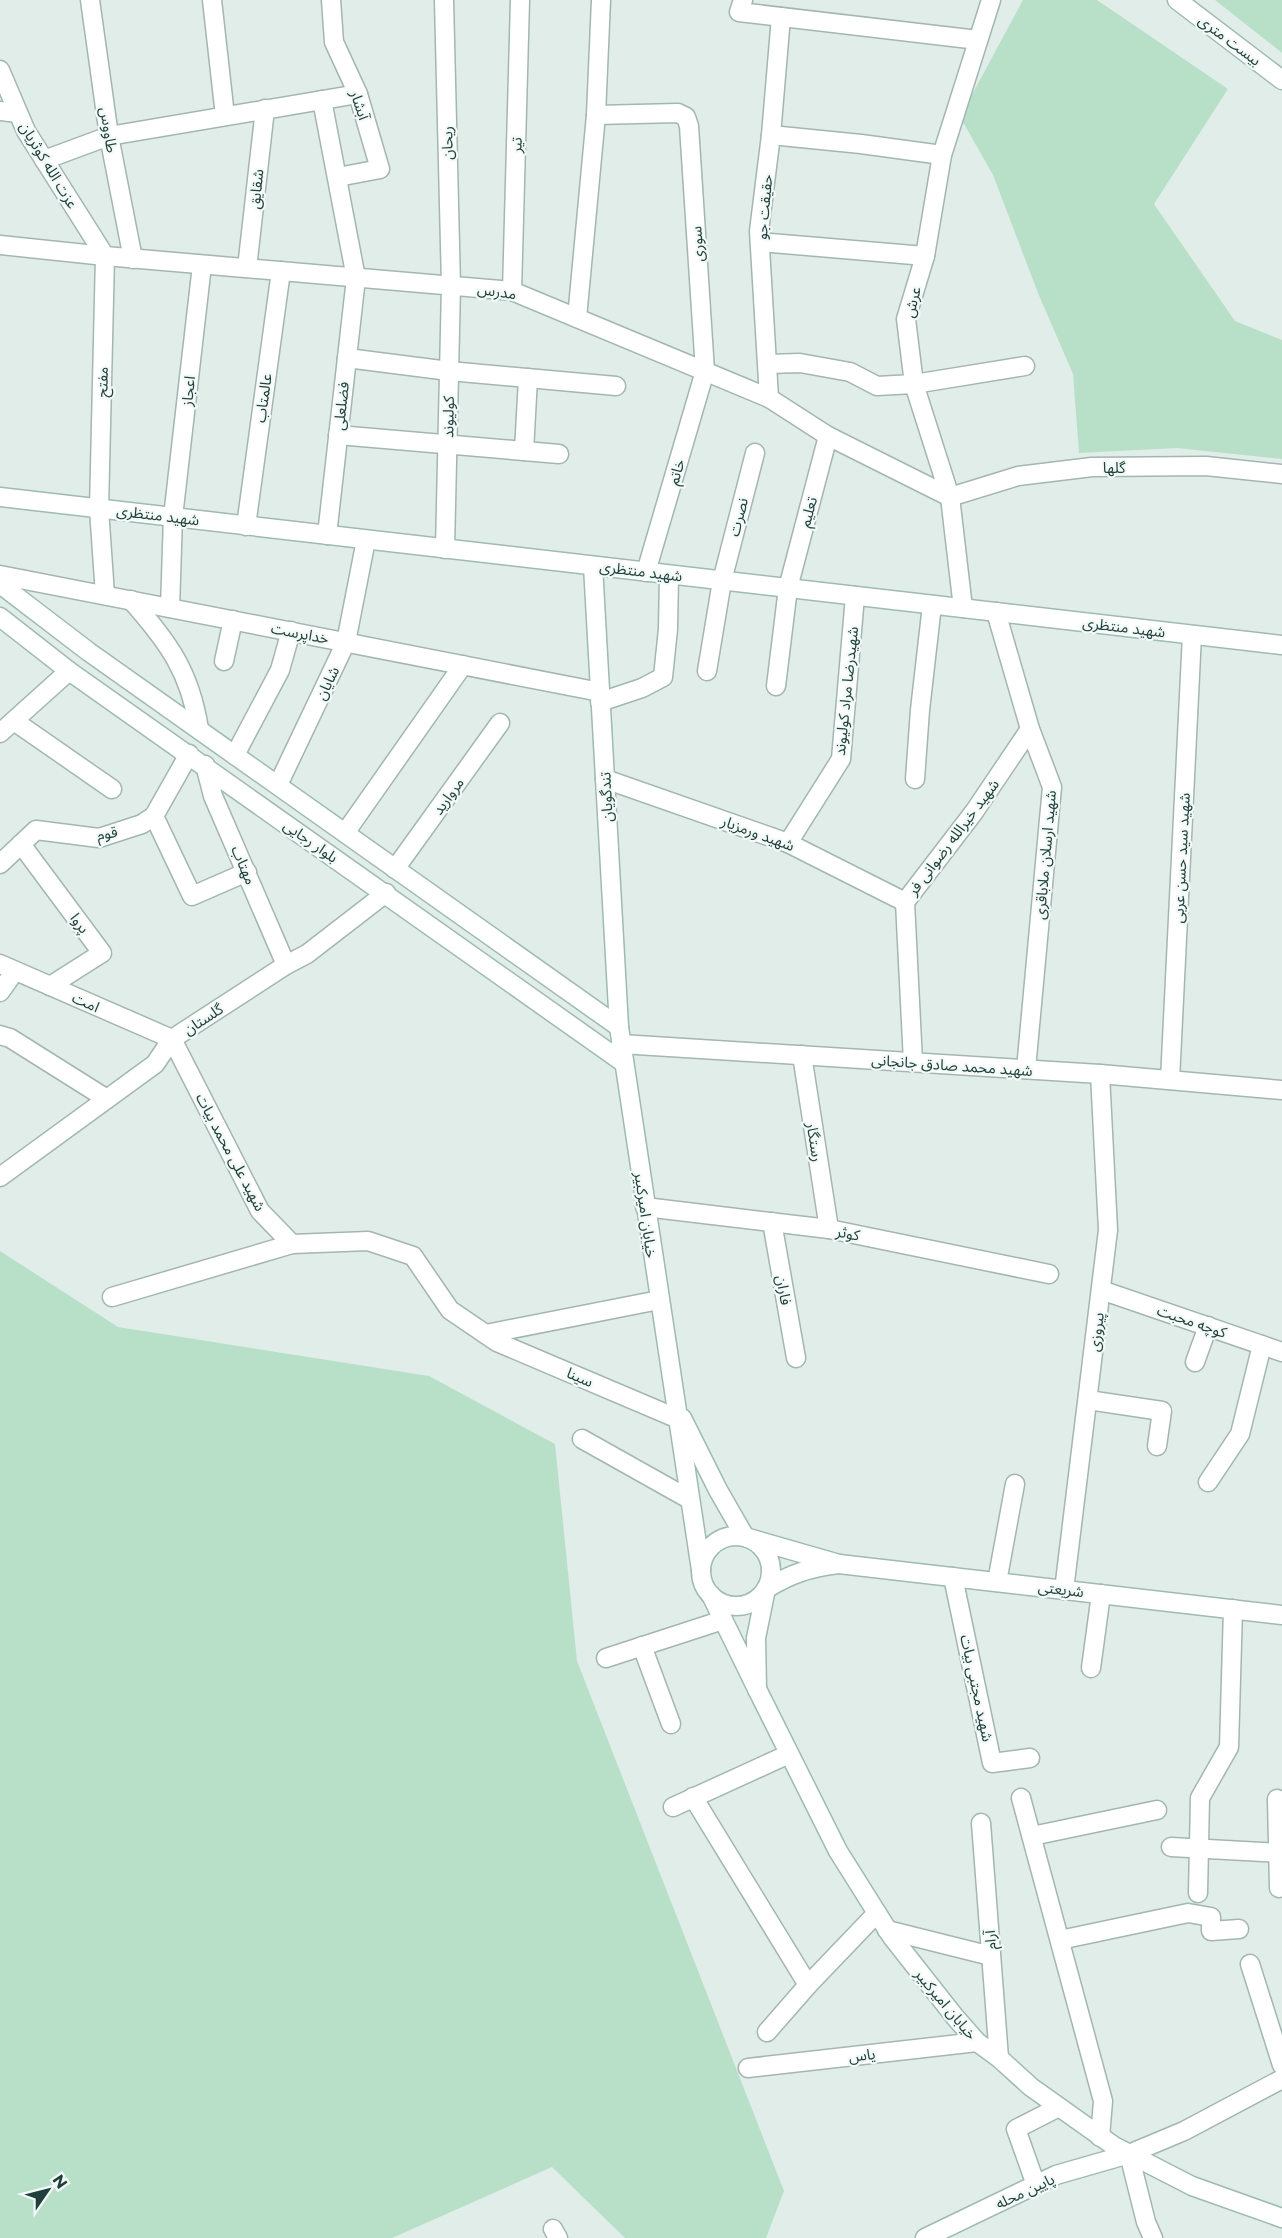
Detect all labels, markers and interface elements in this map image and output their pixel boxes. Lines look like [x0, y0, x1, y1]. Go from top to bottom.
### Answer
street label: بیست متری [1195, 10, 1265, 70]
street label: آبشار [346, 87, 374, 123]
street label: طاووس [96, 106, 122, 154]
street label: عزت الله کوثریان [16, 118, 83, 212]
street label: ریحان [437, 126, 457, 160]
street label: تیر [506, 137, 526, 154]
street label: شقایق [244, 168, 269, 210]
street label: حقیقت جو [752, 173, 776, 240]
street label: سوری [686, 225, 708, 262]
street label: مدرس [476, 279, 518, 303]
street label: عرش [899, 284, 925, 319]
street label: مفتح [92, 367, 115, 398]
street label: عالمتاب [250, 372, 276, 424]
street label: اعجاز [177, 375, 199, 408]
street label: فضلعلی [329, 380, 353, 431]
street label: کولیوند [438, 395, 458, 438]
street label: خاتم [663, 457, 691, 488]
street label: گلها [1103, 458, 1126, 477]
street label: تعلیم [795, 495, 823, 530]
street label: نصرت [724, 496, 752, 538]
street label: شهید منتظری [115, 500, 201, 530]
street label: شهید منتظری [598, 556, 684, 586]
street label: شهید منتظری [1081, 612, 1167, 642]
street label: خداپرست [269, 618, 331, 649]
street label: شهیدرضا مراد کولیوند [830, 625, 862, 757]
street label: شایان [311, 663, 343, 703]
street label: تندگویان [595, 772, 617, 822]
street label: مروارید [428, 774, 468, 818]
street label: شهید خیرالله رضوانی فر [902, 775, 1003, 900]
street label: شهید ارسلان ملاباقری [1030, 789, 1060, 920]
street label: شهید سید حسن عربی [1168, 792, 1194, 924]
street label: شهید ورمزیار [718, 811, 797, 855]
street label: بلوار رجایی [280, 815, 342, 867]
street label: قوم [95, 822, 120, 846]
street label: مهتاب [227, 843, 261, 887]
street label: پروا [65, 909, 94, 938]
street label: امت [69, 988, 103, 1016]
street label: گلستان [180, 999, 227, 1039]
street label: شهید محمد صادق جانجانی [871, 1050, 1034, 1080]
street label: شهید علی محمد بیات [192, 1090, 270, 1214]
street label: رستگار [802, 1120, 828, 1163]
street label: خیابان امیرکبیر [630, 1170, 661, 1259]
street label: کوثر [834, 1221, 862, 1245]
street label: فاران [772, 1274, 796, 1307]
street label: کوچه محبت [1154, 1300, 1230, 1343]
street label: پیروزی [1084, 1311, 1109, 1353]
street label: سینا [564, 1363, 596, 1391]
street label: شریعتی [1037, 1577, 1085, 1601]
street label: شهید مجتبی بیات [956, 1633, 998, 1743]
street label: آرام [980, 1929, 1002, 1951]
street label: خیابان امیرکبیر [910, 1964, 981, 2043]
street label: یاس [847, 2044, 877, 2066]
north arrow [18, 2160, 78, 2220]
street label: پایین محله [992, 2169, 1058, 2214]
text: N [48, 2171, 71, 2192]

